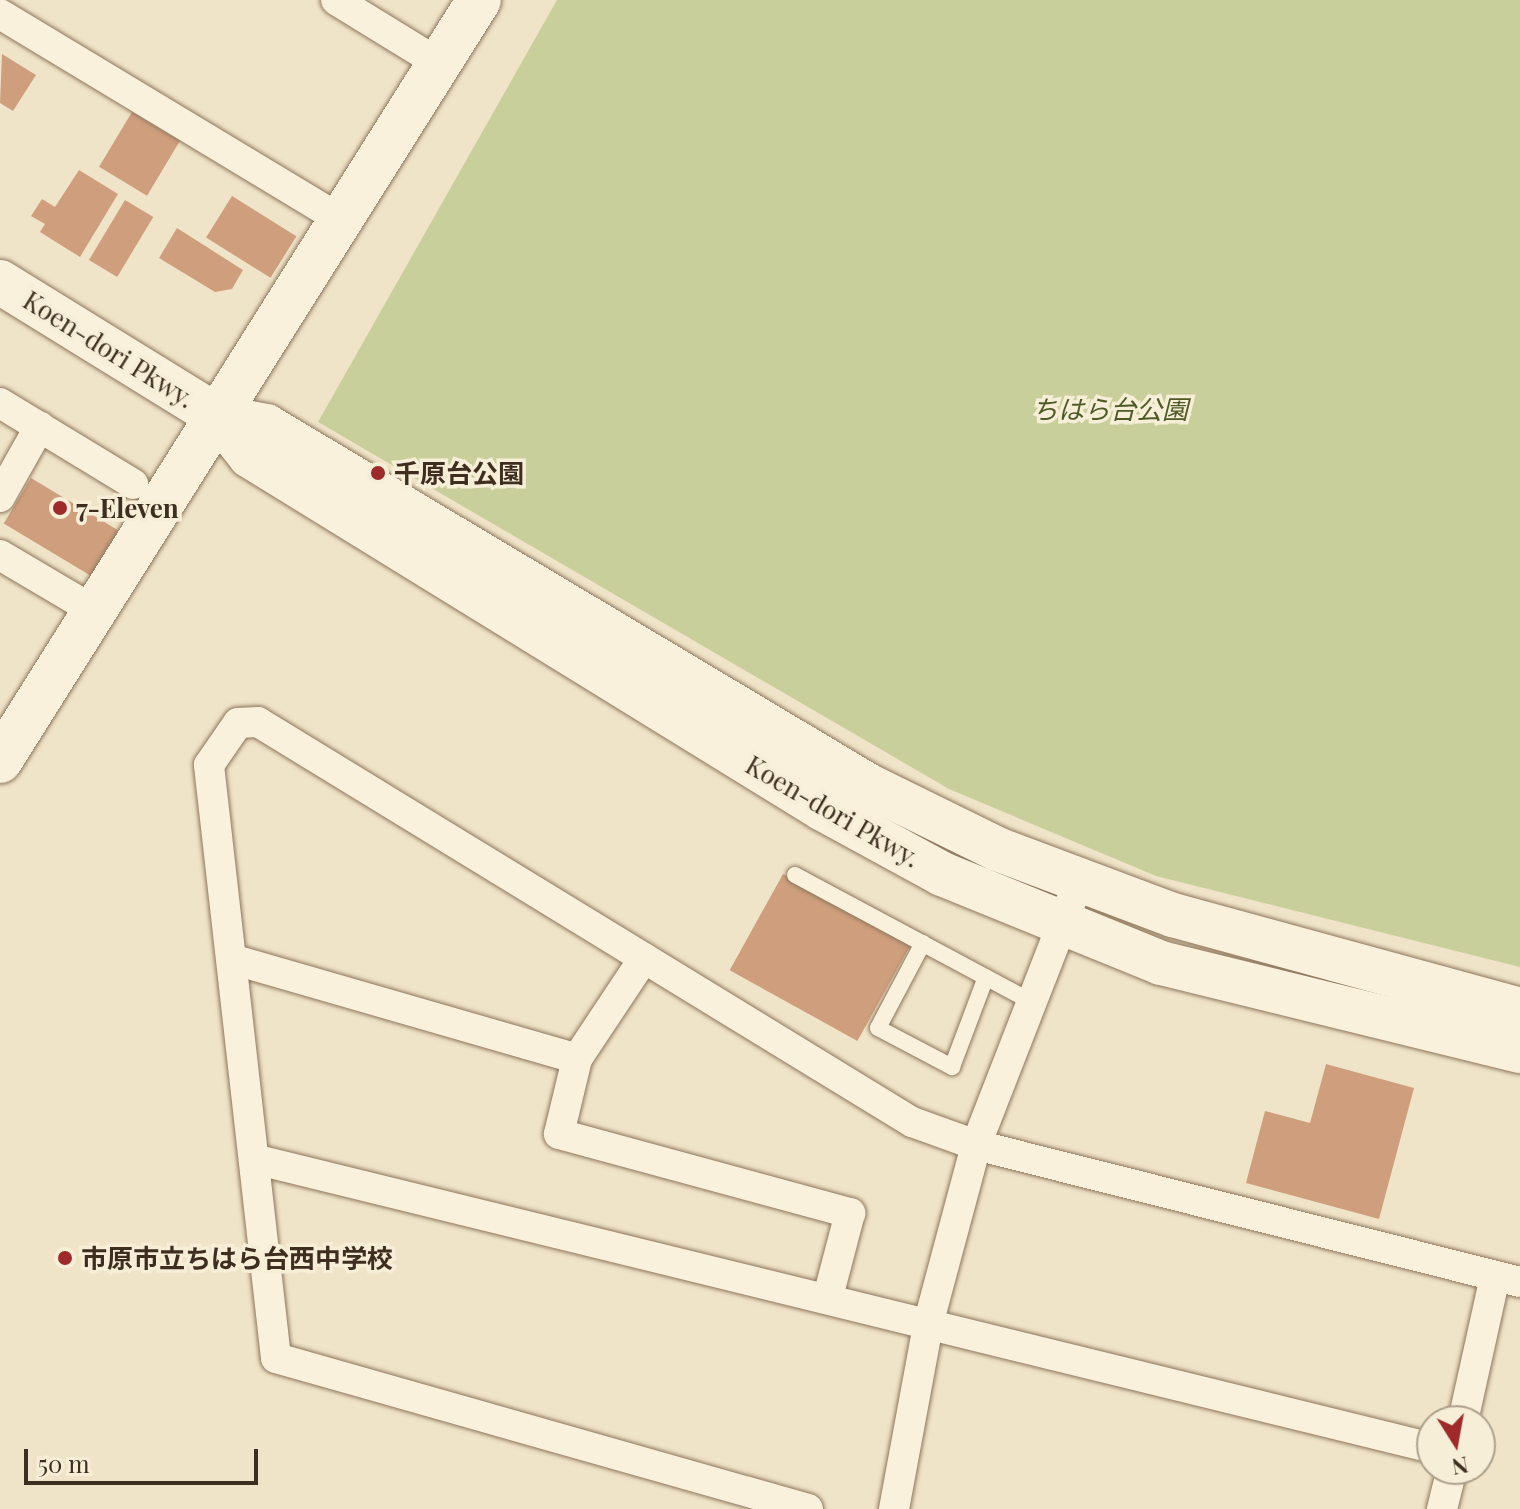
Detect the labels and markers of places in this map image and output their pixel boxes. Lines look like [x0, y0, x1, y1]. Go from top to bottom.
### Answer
place label: 千原台公園 [394, 457, 524, 489]
marker: 千原台公園 [369, 464, 387, 482]
place label: 7-Eleven [76, 492, 179, 524]
marker: 7-Eleven [51, 499, 69, 517]
place label: 市原市立ちはら台西中学校 [81, 1242, 393, 1274]
marker: 市原市立ちはら台西中学校 [56, 1249, 74, 1267]

